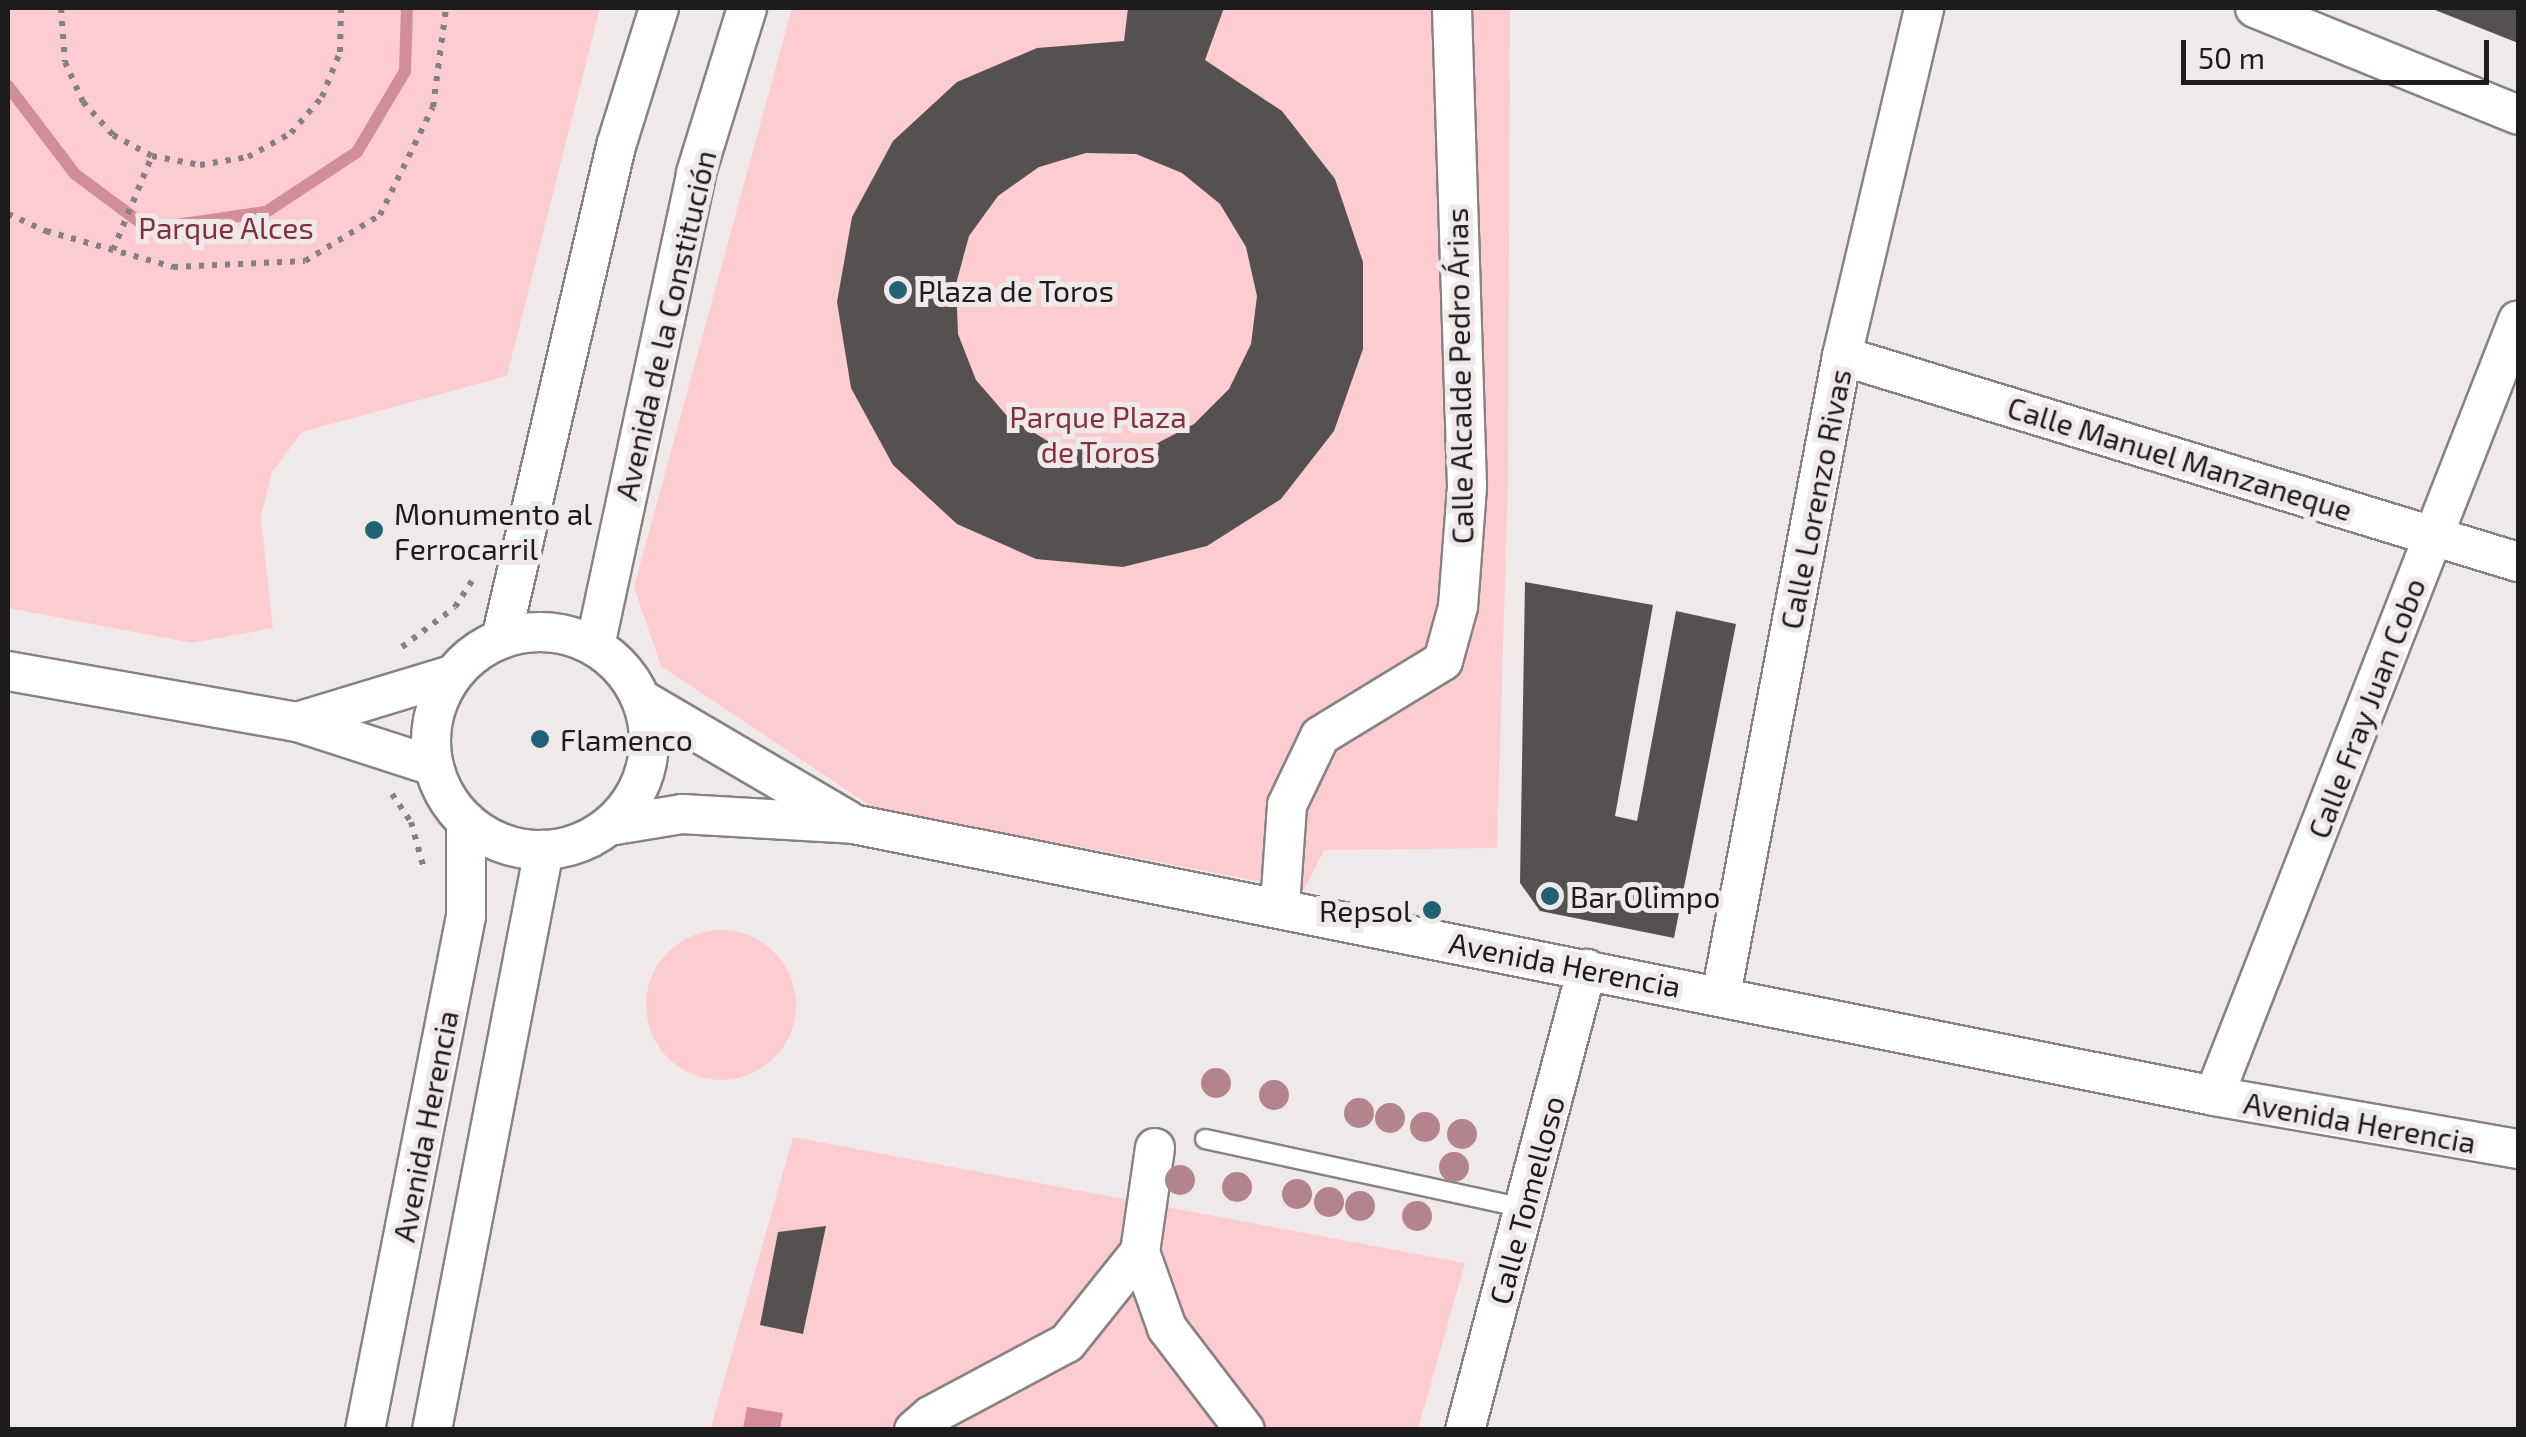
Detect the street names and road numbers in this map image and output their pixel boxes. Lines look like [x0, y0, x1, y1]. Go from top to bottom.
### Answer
street label: Avenida de la Constitución [607, 147, 723, 503]
street label: Calle Alcalde Pedro Árias [1438, 207, 1480, 545]
street label: Calle Lorenzo Rivas [1772, 366, 1858, 632]
street label: Calle Manuel Manzaneque [2003, 388, 2357, 528]
street label: Calle Fray Juan Cobo [2300, 572, 2432, 844]
street label: Avenida Herencia [1446, 924, 1684, 1004]
street label: Avenida Herencia [385, 1007, 465, 1245]
street label: Avenida Herencia [2241, 1084, 2479, 1160]
street label: Calle Tomelloso [1481, 1092, 1571, 1308]

